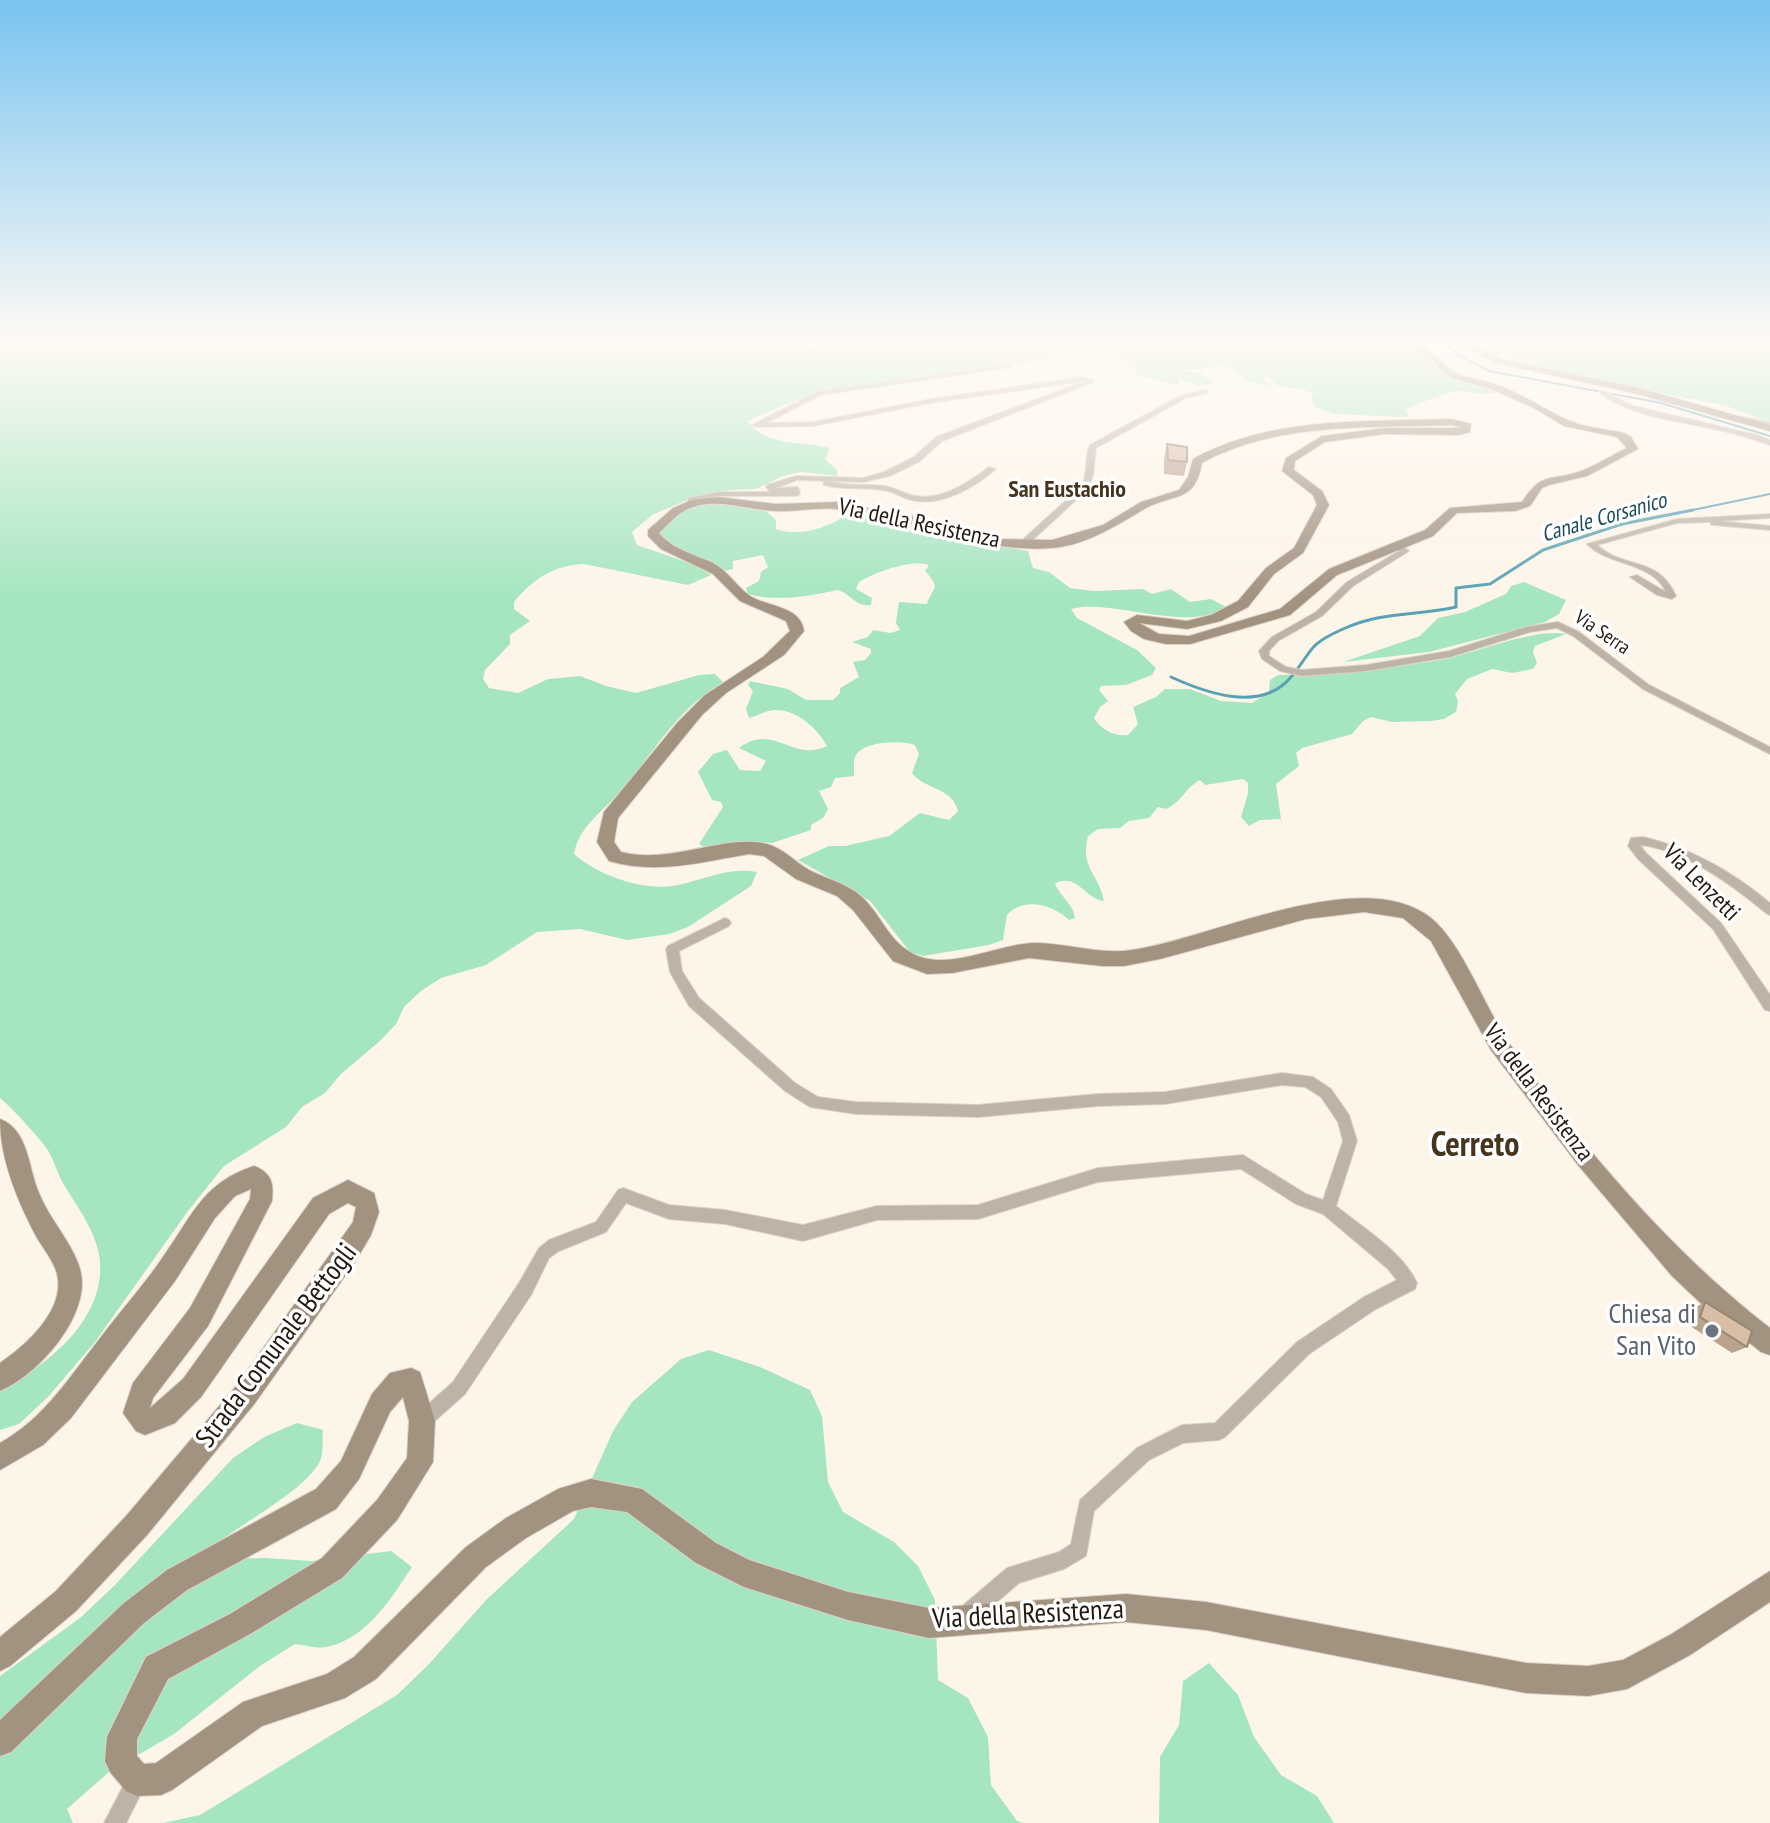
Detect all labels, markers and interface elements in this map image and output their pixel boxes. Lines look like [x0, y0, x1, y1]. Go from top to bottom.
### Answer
district label: San Eustachio [1008, 476, 1126, 504]
water label: Canale Corsanico [1539, 488, 1669, 548]
street label: Via della Resistenza [836, 493, 1002, 555]
street label: Via Serra [1570, 606, 1634, 660]
street label: Via Lenzetti [1657, 839, 1745, 927]
street label: Via della Resistenza [1477, 1019, 1599, 1167]
district label: Cerreto [1431, 1126, 1519, 1166]
street label: Strada Comunale Bettogli [189, 1237, 365, 1455]
place label: Chiesa di San Vito [1608, 1298, 1696, 1364]
marker: Chiesa di San Vito [1703, 1322, 1721, 1340]
street label: Via della Resistenza [931, 1593, 1125, 1637]

